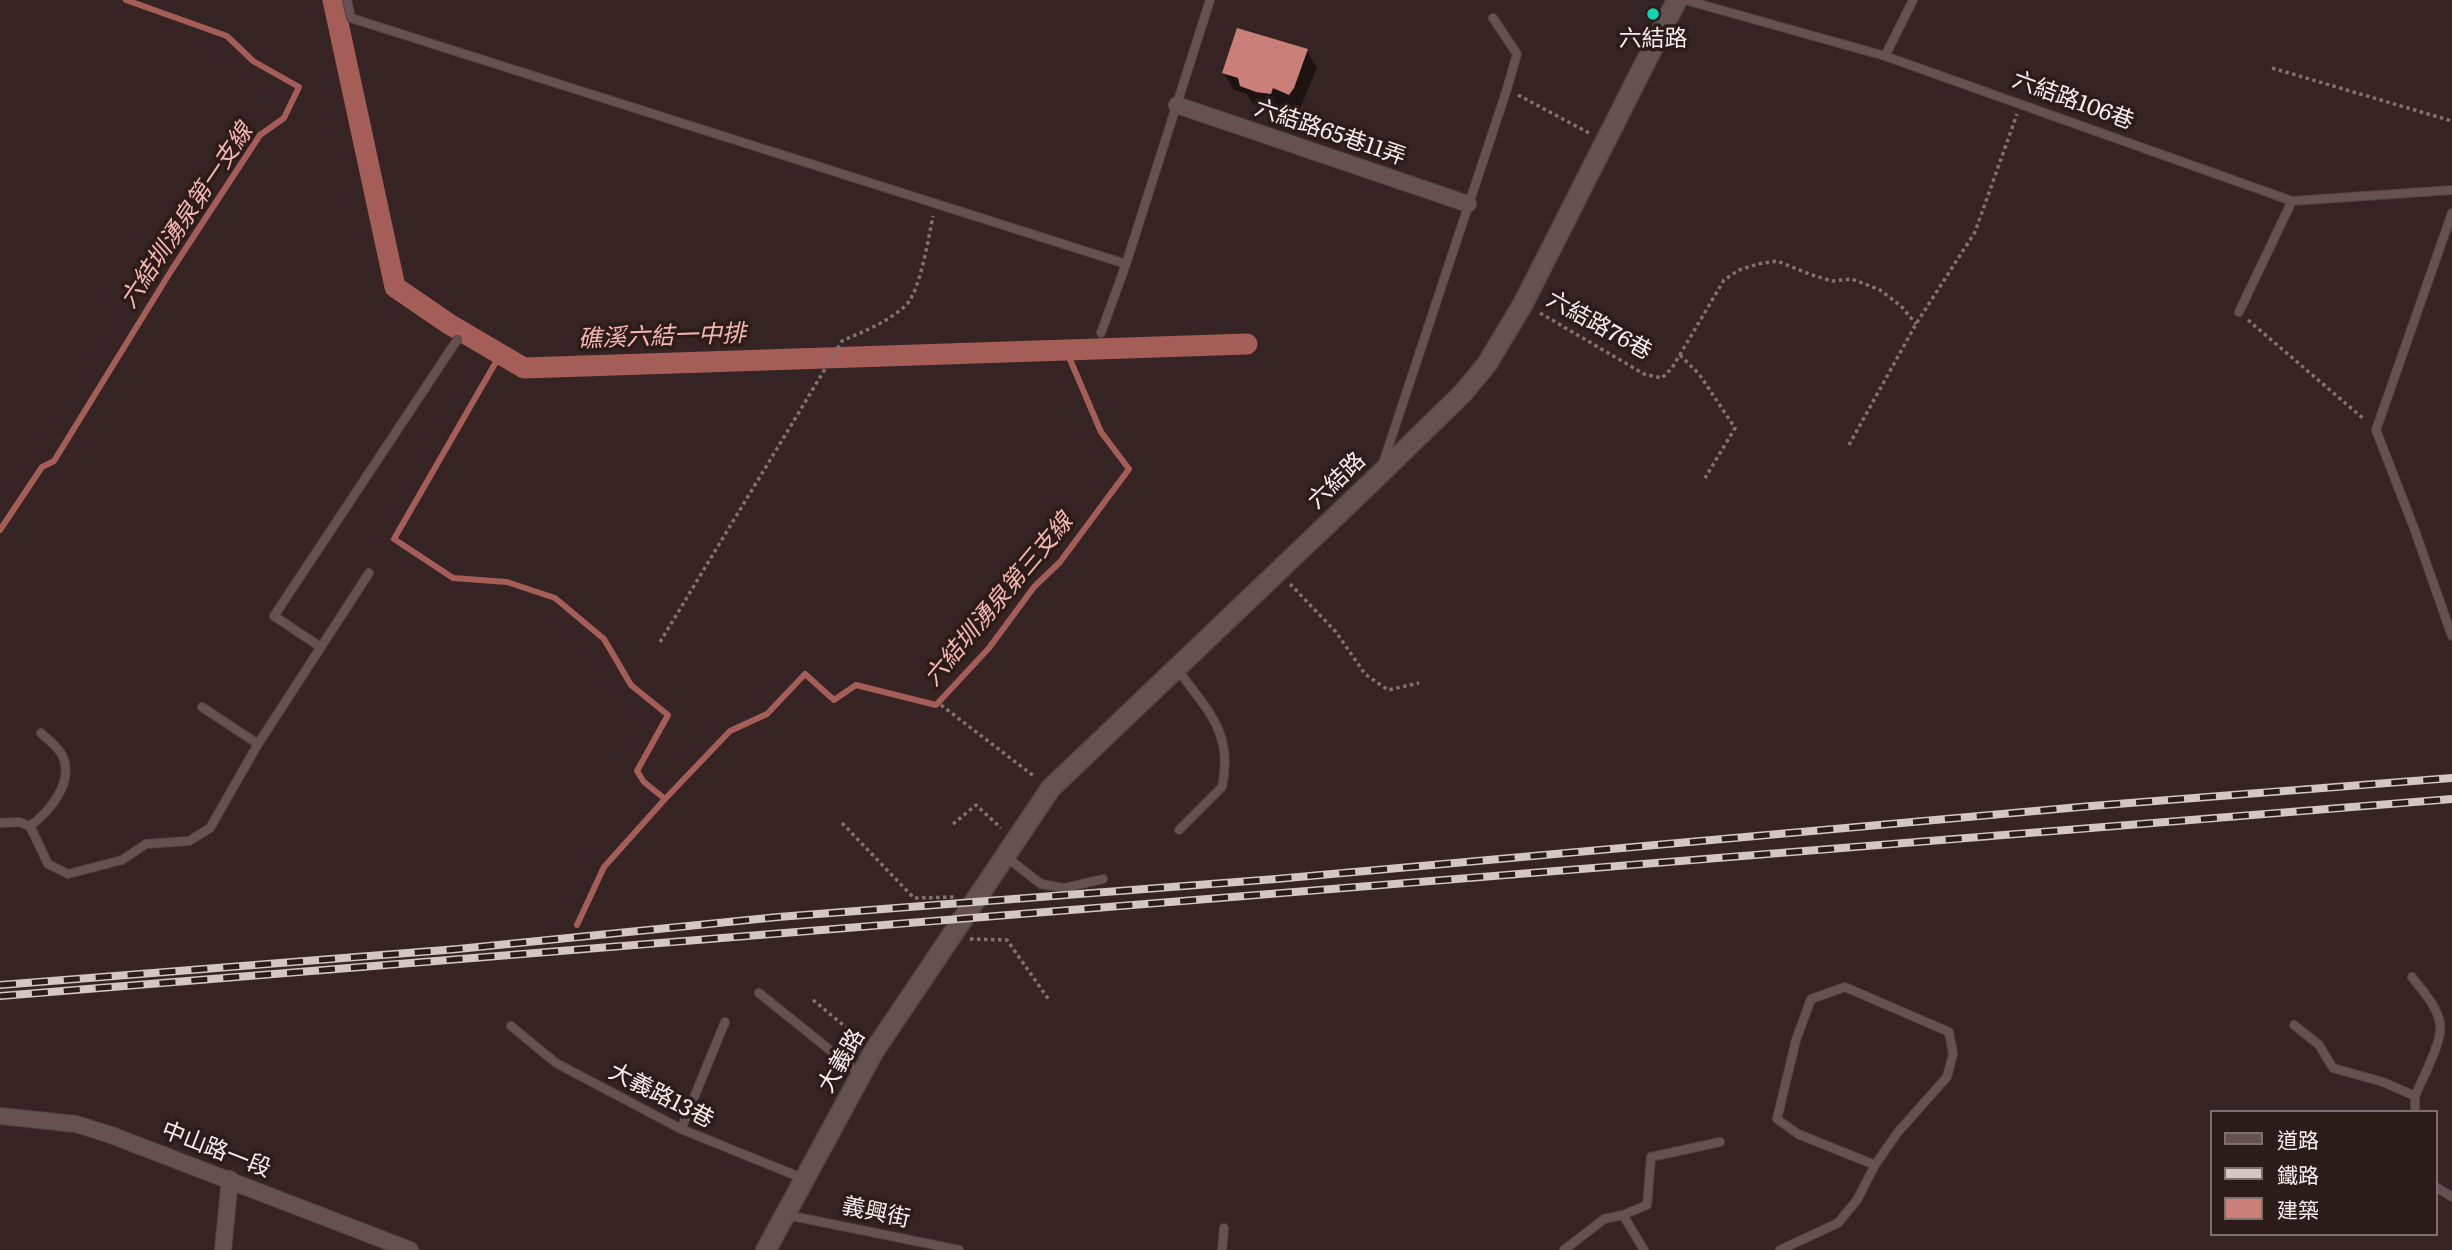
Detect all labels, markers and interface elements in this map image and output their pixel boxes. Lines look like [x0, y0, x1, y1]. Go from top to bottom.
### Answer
marker: 六結路 [1645, 6, 1661, 22]
place label: 六結路 [1619, 25, 1687, 53]
street label: 六結路106巷 [2009, 66, 2137, 136]
street label: 六結路65巷11弄 [1251, 94, 1409, 172]
water label: 六結圳湧泉第一支線 [115, 118, 259, 314]
street label: 六結路76巷 [1542, 286, 1656, 366]
water label: 礁溪六結一中排 [578, 320, 746, 354]
street label: 六結路 [1303, 447, 1371, 515]
water label: 六結圳湧泉第三支線 [919, 508, 1079, 692]
street label: 大義路 [813, 1024, 871, 1098]
street label: 大義路13巷 [604, 1058, 718, 1134]
legend [2210, 1110, 2438, 1236]
street label: 中山路一段 [157, 1117, 275, 1183]
text: 道路 [2277, 1123, 2319, 1154]
text: 鐵路 [2277, 1158, 2319, 1189]
street label: 義興街 [839, 1192, 913, 1234]
text: 建築 [2277, 1193, 2319, 1224]

